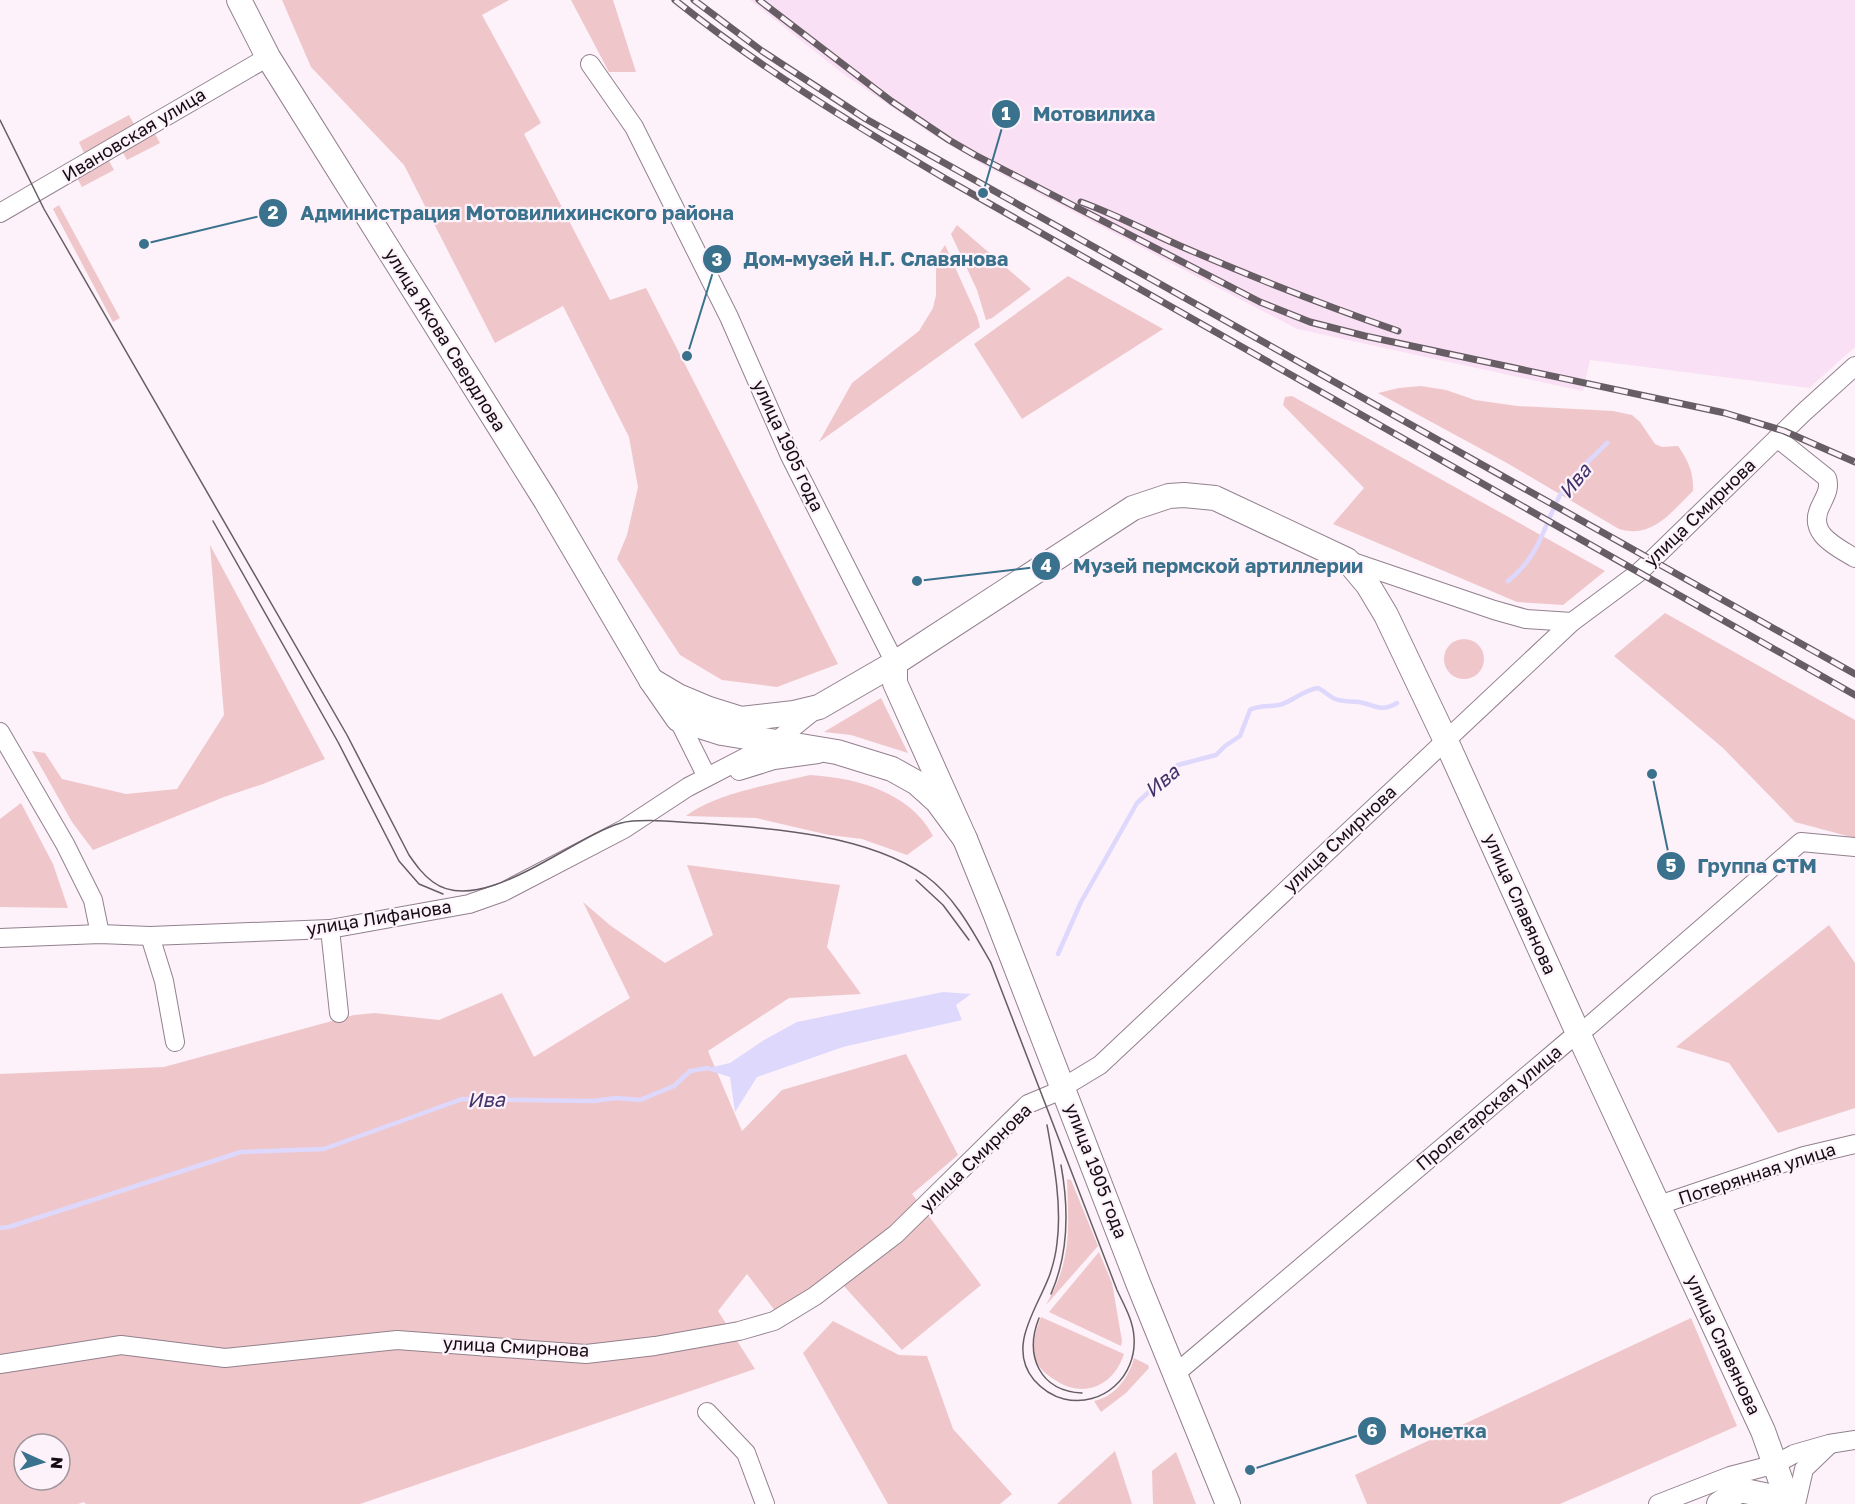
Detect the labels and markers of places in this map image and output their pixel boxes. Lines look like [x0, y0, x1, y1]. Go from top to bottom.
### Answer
callout: Мотовилиха [991, 95, 1168, 133]
callout: Администрация Мотовилихинского района [258, 194, 746, 232]
callout: Дом-музей Н.Г. Славянова [702, 240, 1021, 278]
callout: Музей пермской артиллерии [1031, 547, 1375, 585]
callout: Группа СТМ [1656, 847, 1829, 885]
callout: Монетка [1357, 1412, 1498, 1450]

